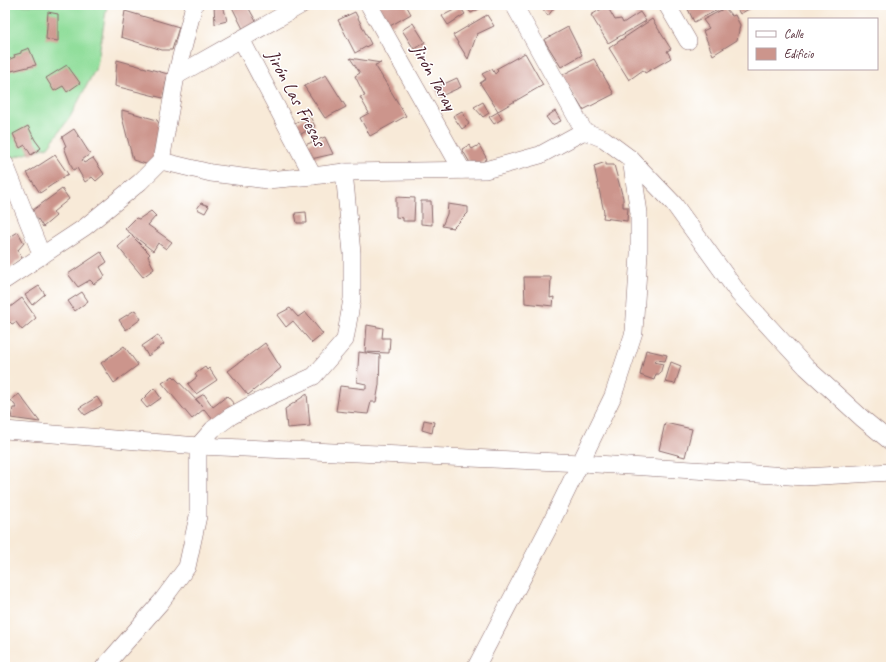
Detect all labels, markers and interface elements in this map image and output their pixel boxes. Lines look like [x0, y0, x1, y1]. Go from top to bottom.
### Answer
legend [748, 18, 878, 70]
text: Calle [784, 26, 804, 42]
street label: Jirón Taray [405, 39, 463, 116]
street label: Jirón Las Fresas [260, 45, 332, 152]
text: Edificio [784, 46, 814, 62]

